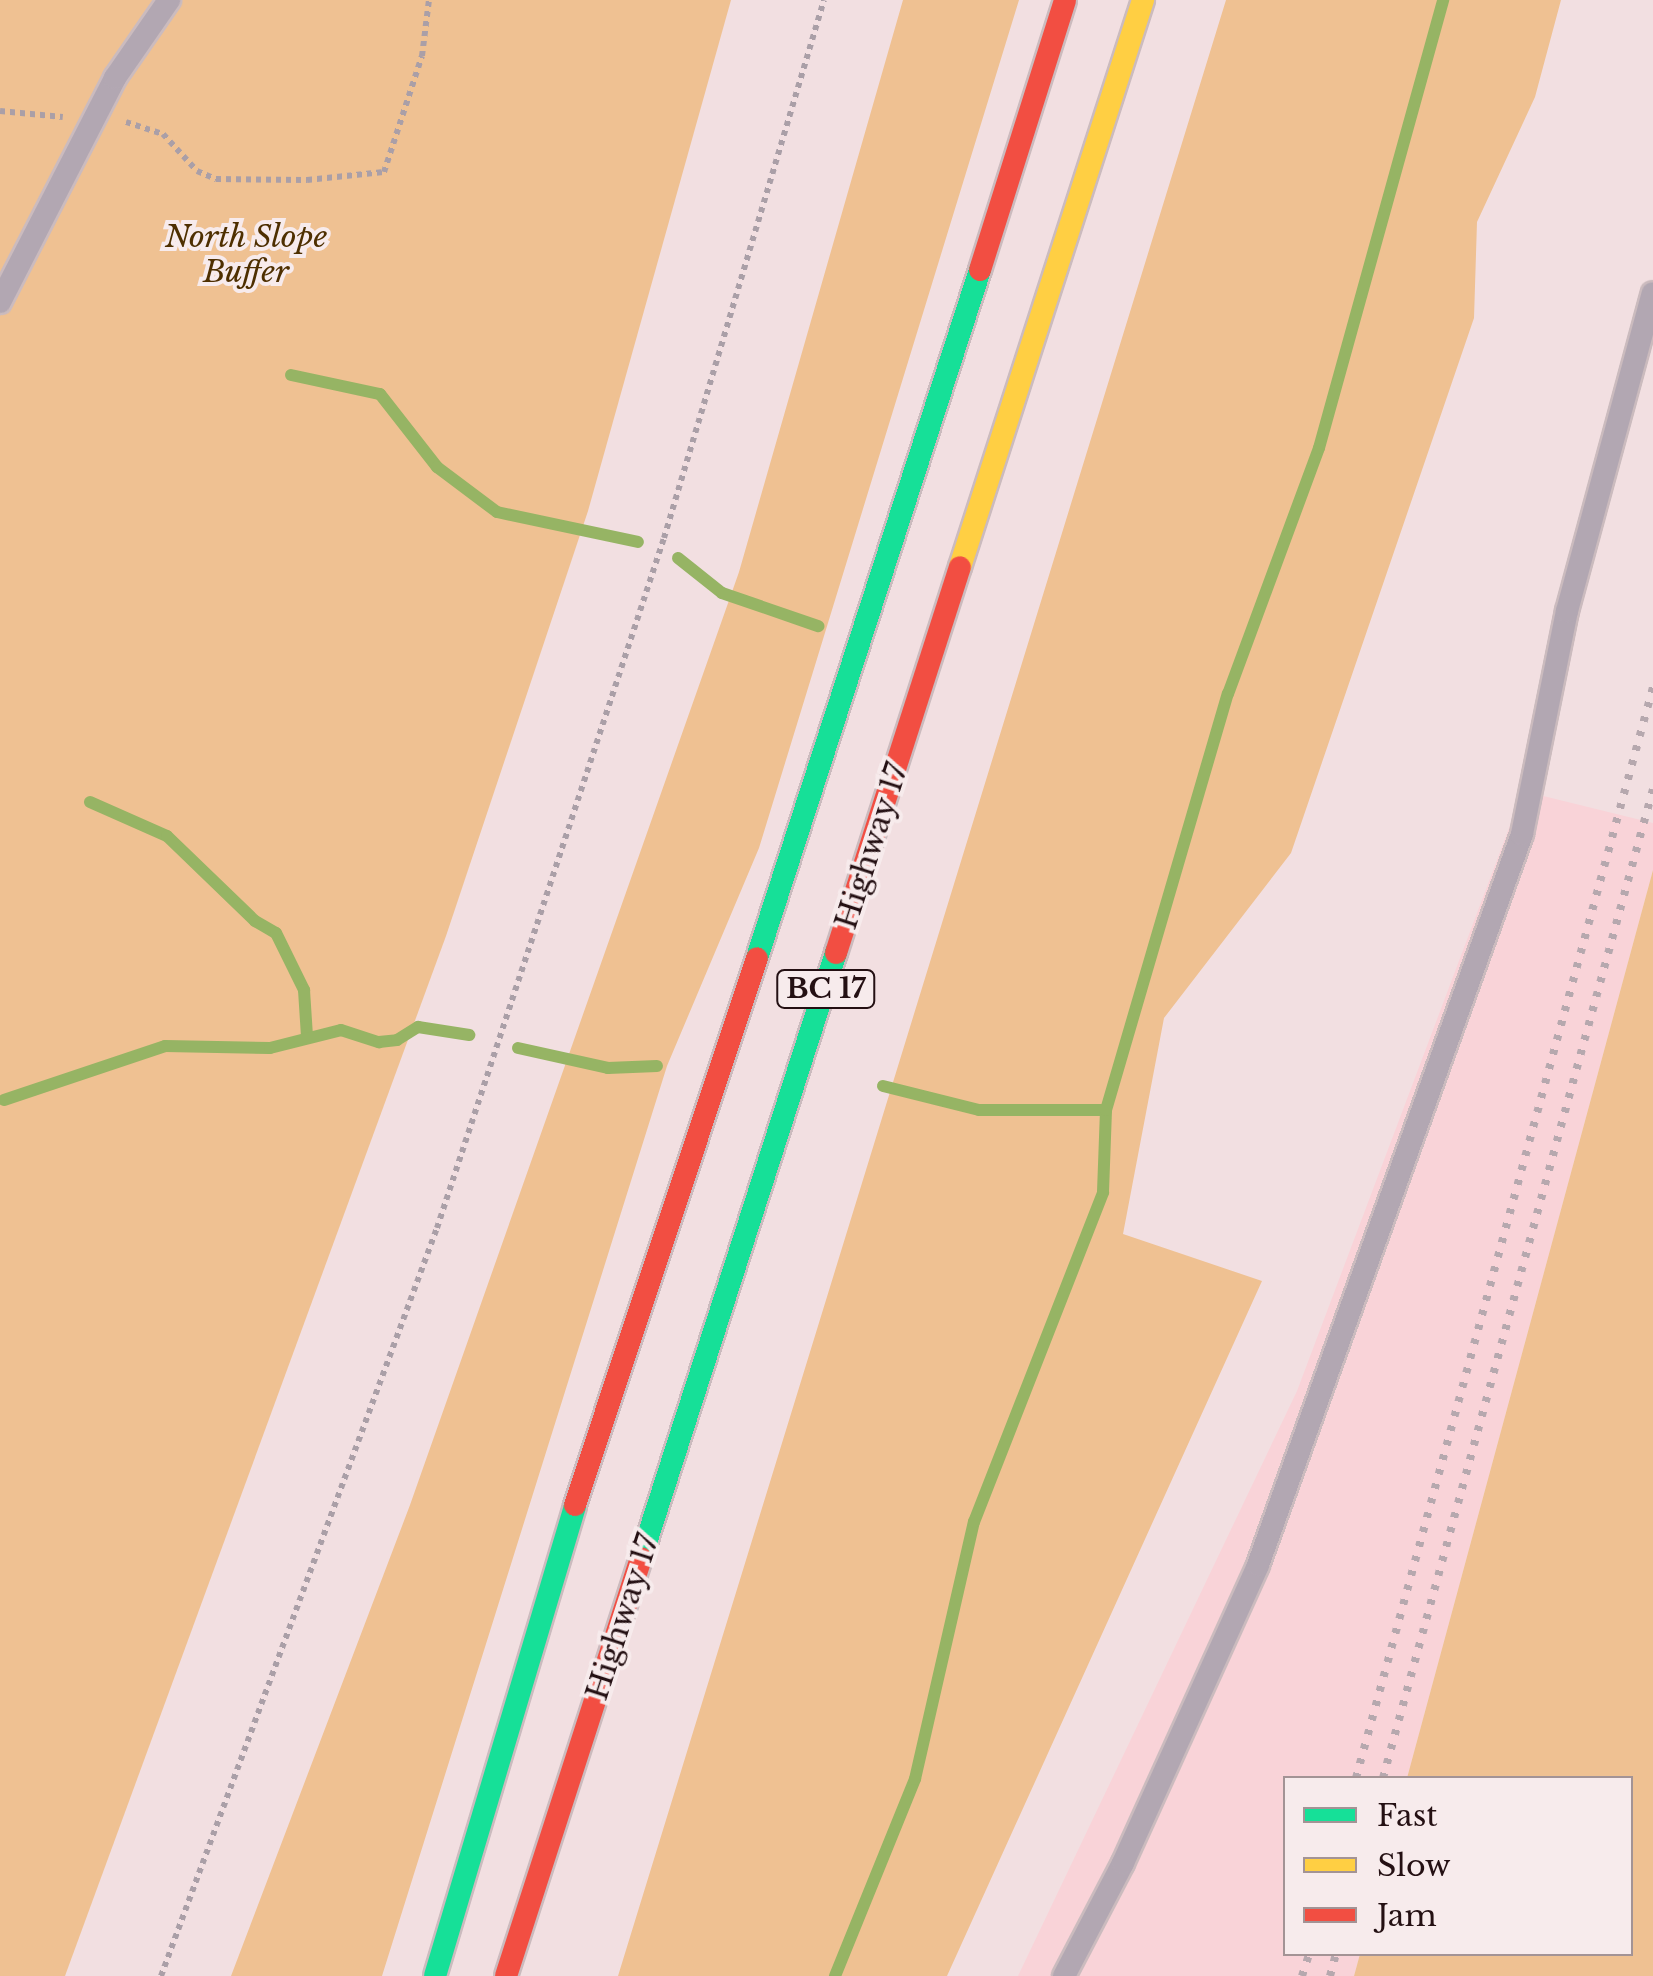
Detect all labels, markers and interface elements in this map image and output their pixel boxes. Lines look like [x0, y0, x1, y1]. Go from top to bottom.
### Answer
park label: North Slope Buffer [164, 219, 328, 290]
street label: Highway 17 [828, 758, 916, 934]
road number: BC 17 [776, 966, 876, 1012]
street label: Highway 17 [579, 1529, 667, 1705]
legend [1283, 1776, 1633, 1956]
text: Fast [1377, 1797, 1438, 1834]
text: Slow [1377, 1847, 1451, 1884]
text: Jam [1377, 1897, 1437, 1934]

